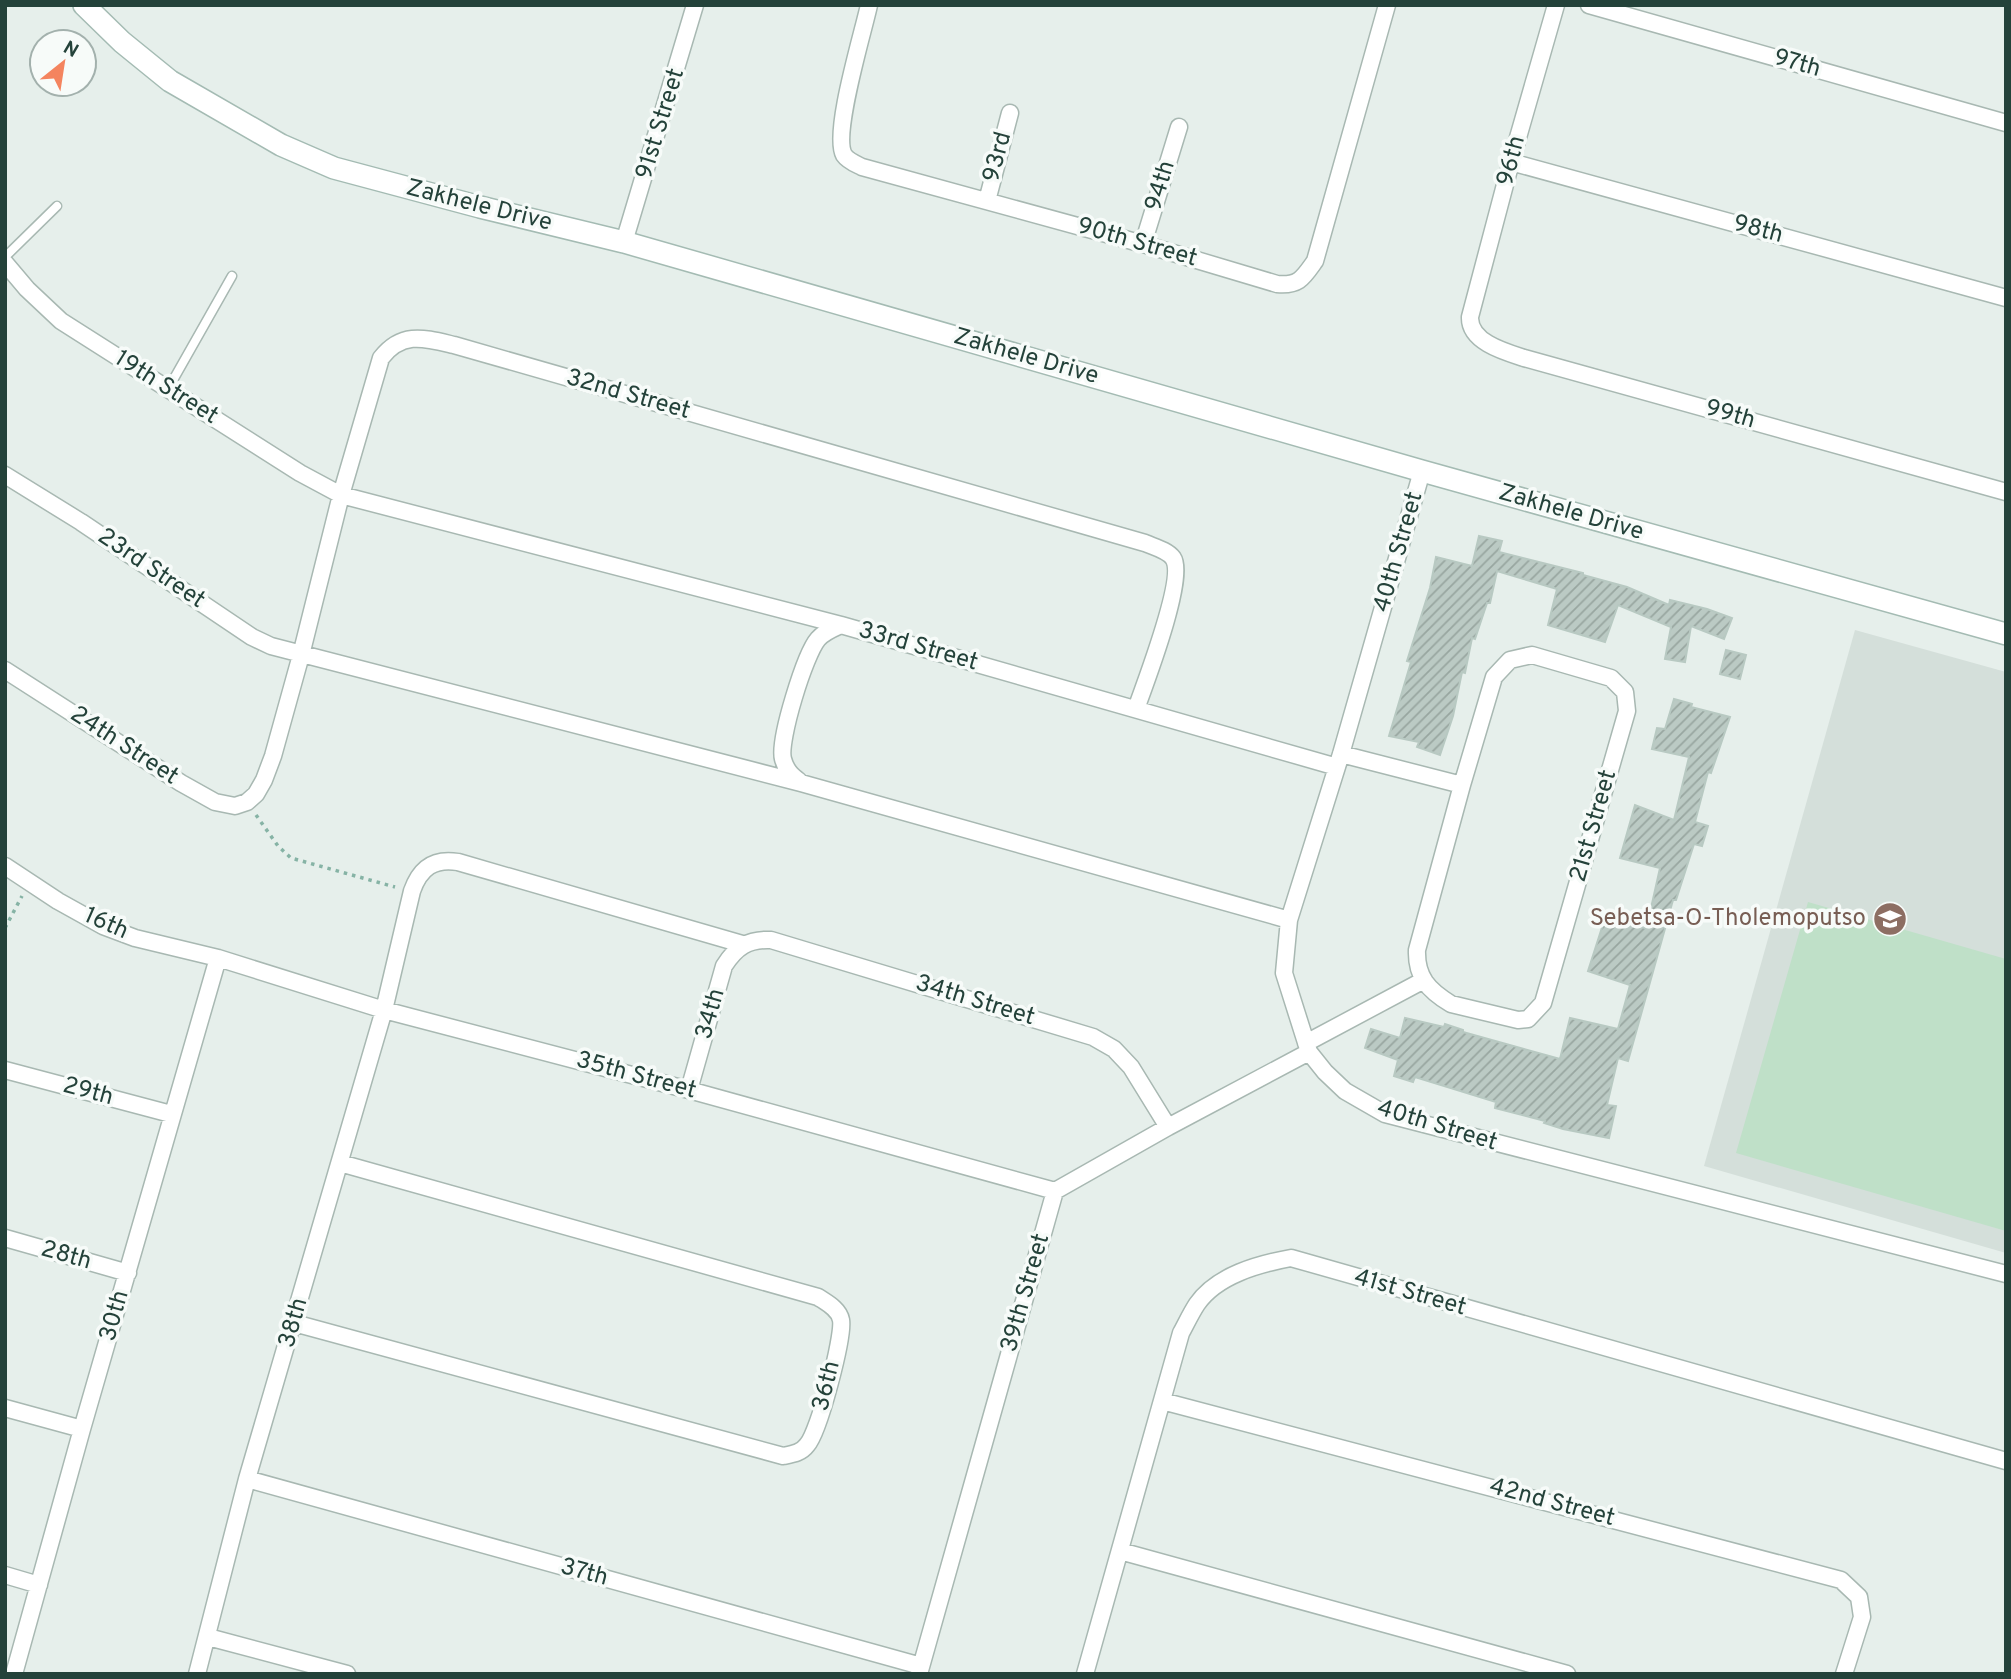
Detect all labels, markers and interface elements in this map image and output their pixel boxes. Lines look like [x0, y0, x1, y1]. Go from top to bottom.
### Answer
north arrow [28, 28, 98, 98]
text: N [59, 36, 82, 64]
street label: 97th [1770, 43, 1824, 85]
street label: 91st Street [630, 65, 692, 183]
street label: 93rd [977, 128, 1019, 186]
street label: 96th [1491, 133, 1533, 189]
street label: 94th [1139, 157, 1183, 215]
street label: Zakhele Drive [403, 173, 555, 239]
street label: 98th [1730, 209, 1786, 251]
street label: 90th Street [1074, 212, 1200, 274]
street label: Zakhele Drive [950, 322, 1102, 392]
street label: 19th Street [108, 344, 224, 432]
street label: 32nd Street [562, 363, 694, 427]
street label: 99th [1701, 394, 1759, 436]
street label: Zakhele Drive [1495, 478, 1647, 548]
street label: 40th Street [1367, 488, 1431, 616]
street label: 23rd Street [92, 522, 210, 616]
street label: 33rd Street [855, 616, 981, 678]
street label: 24th Street [64, 700, 184, 792]
street label: 21st Street [1564, 767, 1624, 885]
school or university icon: Sebetsa-O-Tholemoputso [1871, 900, 1909, 938]
street label: 16th [79, 901, 133, 947]
place label: Sebetsa-O-Tholemoputso [1590, 904, 1866, 934]
street label: 34th Street [912, 969, 1038, 1033]
street label: 34th [689, 985, 733, 1043]
street label: 35th Street [573, 1046, 699, 1106]
street label: 29th [59, 1071, 117, 1113]
street label: 40th Street [1373, 1094, 1501, 1158]
street label: 39th Street [995, 1230, 1057, 1356]
street label: 28th [37, 1235, 95, 1277]
street label: 41st Street [1351, 1263, 1469, 1323]
street label: 30th [93, 1287, 137, 1345]
street label: 38th [273, 1294, 315, 1352]
street label: 36th [806, 1358, 848, 1414]
street label: 42nd Street [1486, 1472, 1618, 1534]
street label: 37th [557, 1552, 611, 1594]

